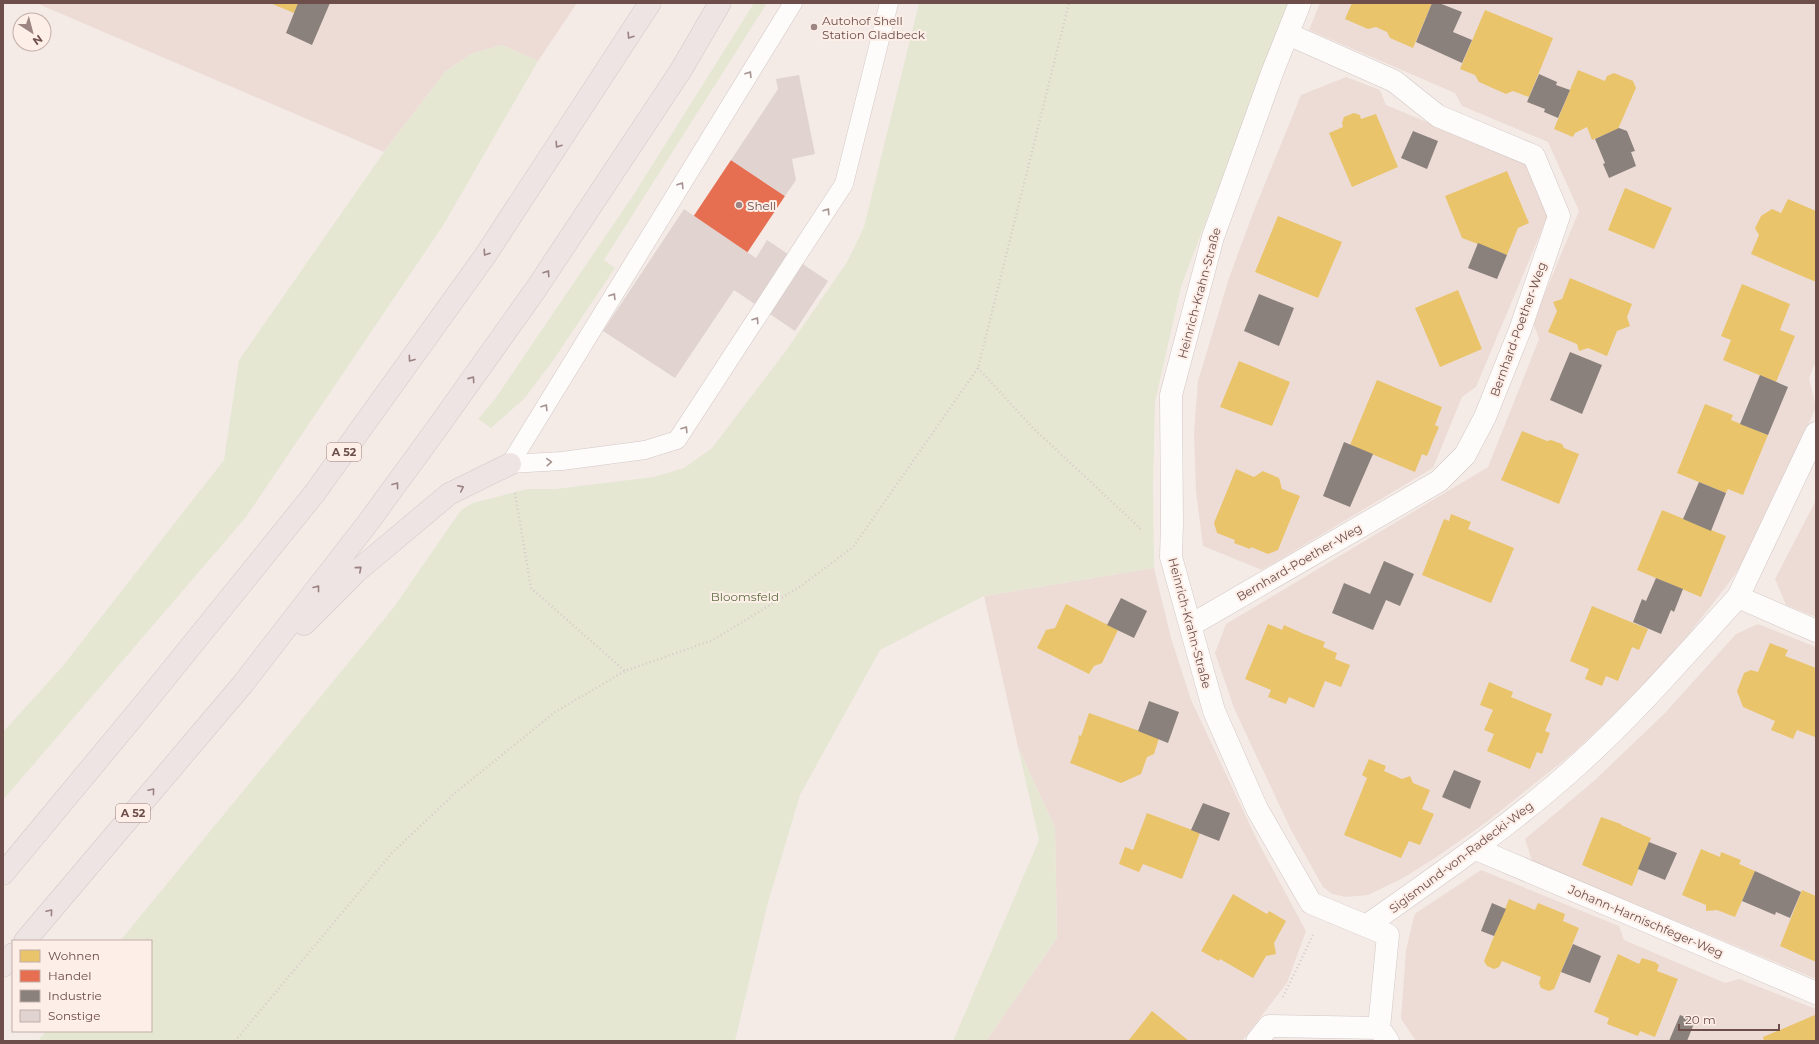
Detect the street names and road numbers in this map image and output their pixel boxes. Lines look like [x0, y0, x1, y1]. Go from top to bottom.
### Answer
street label: Heinrich-Krahn-Straße [1174, 226, 1224, 360]
street label: Bernhard-Poether-Weg [1487, 260, 1549, 398]
road number: A 52 [327, 443, 361, 461]
street label: Bernhard-Poether-Weg [1234, 520, 1364, 604]
street label: Heinrich-Krahn-Straße [1165, 556, 1215, 690]
street label: Sigismund-von-Radecki-Weg [1386, 798, 1536, 916]
road number: A 52 [116, 804, 150, 822]
street label: Johann-Harnischfeger-Weg [1565, 881, 1726, 961]

